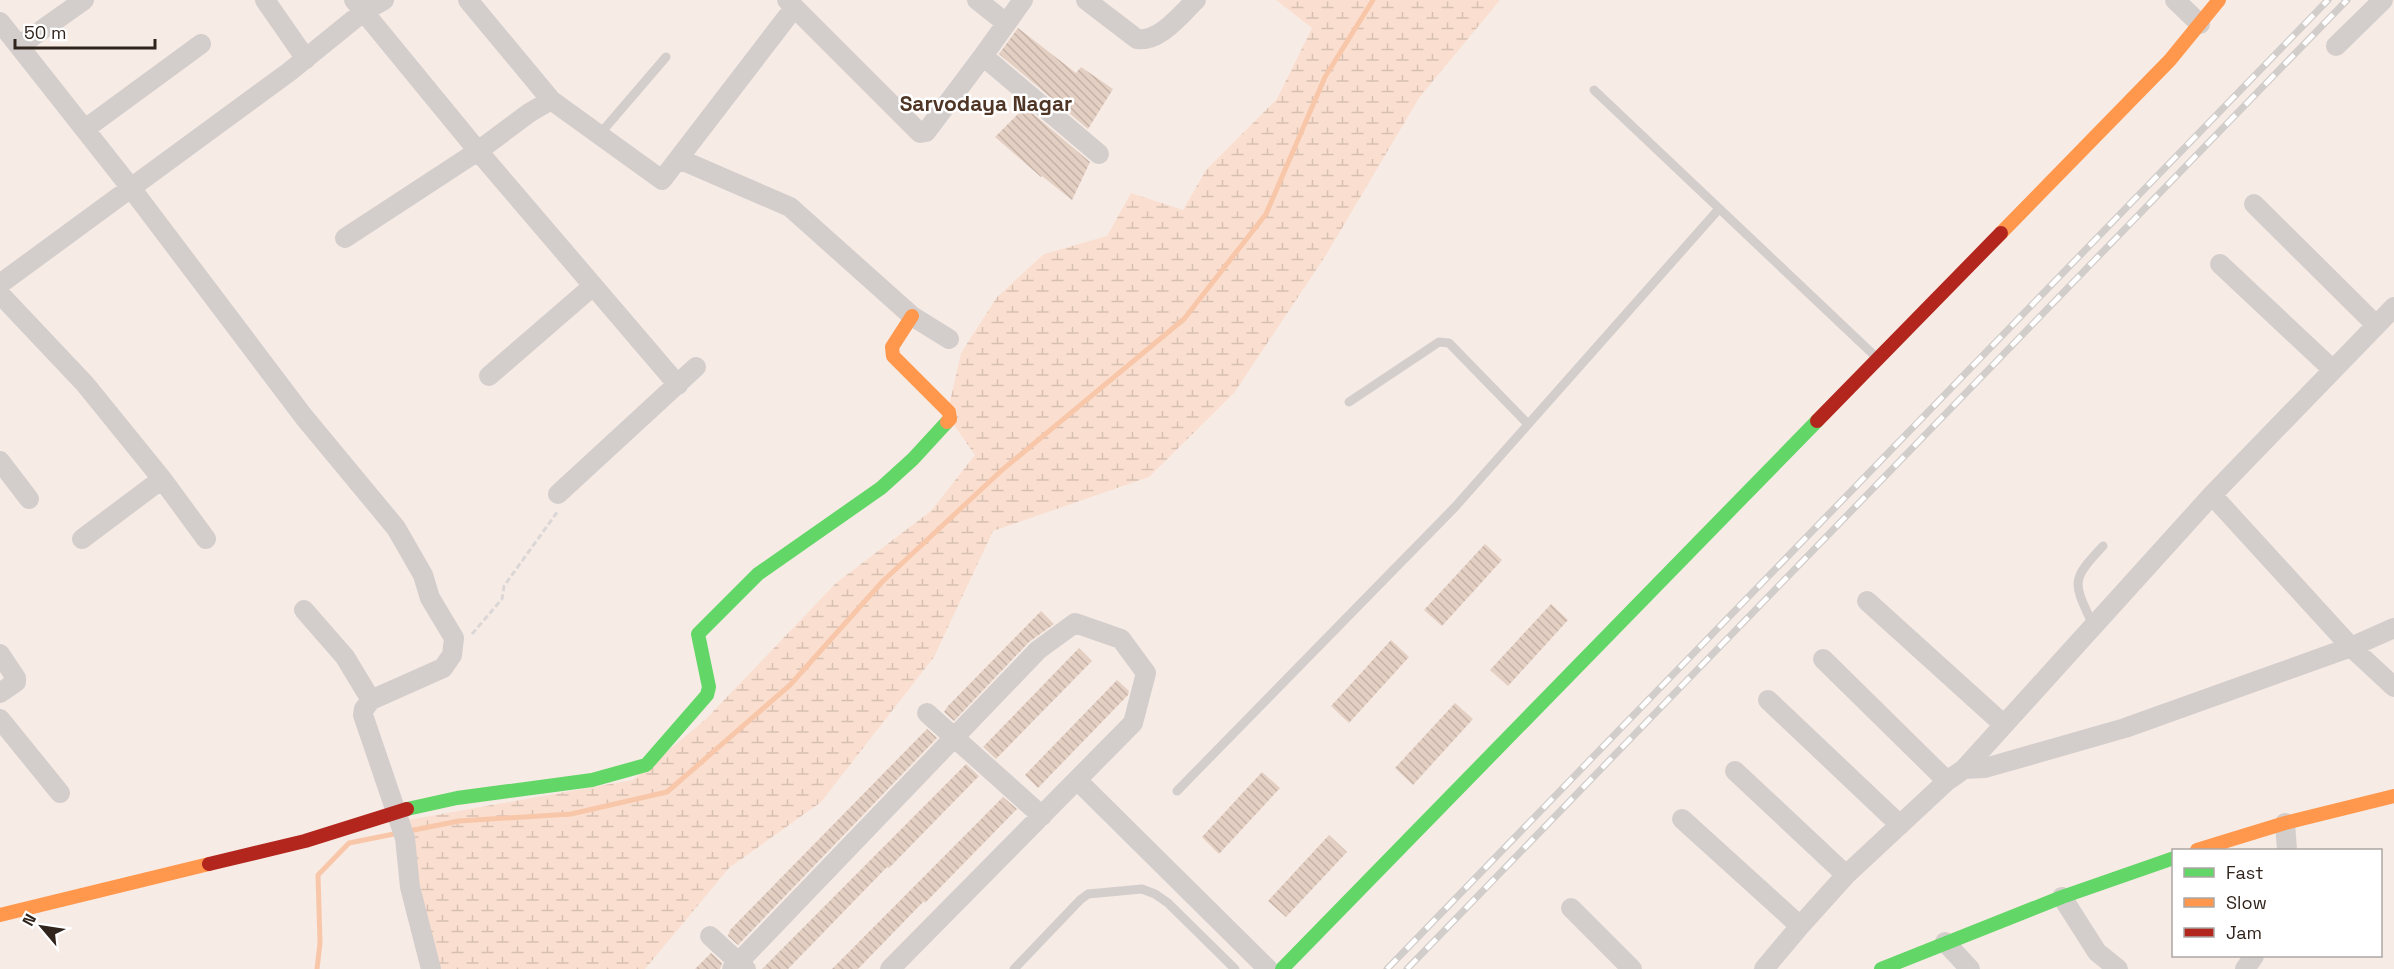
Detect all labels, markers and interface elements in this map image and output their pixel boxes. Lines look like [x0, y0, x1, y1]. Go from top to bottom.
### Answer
scale bar [15, 12, 154, 50]
text: 50 m [24, 21, 66, 44]
district label: Sarvodaya Nagar [900, 90, 1072, 117]
legend [2172, 849, 2382, 957]
text: Fast [2226, 861, 2263, 884]
text: Slow [2226, 891, 2267, 914]
north arrow [12, 897, 72, 957]
text: N [18, 910, 41, 930]
text: Jam [2226, 921, 2262, 944]

